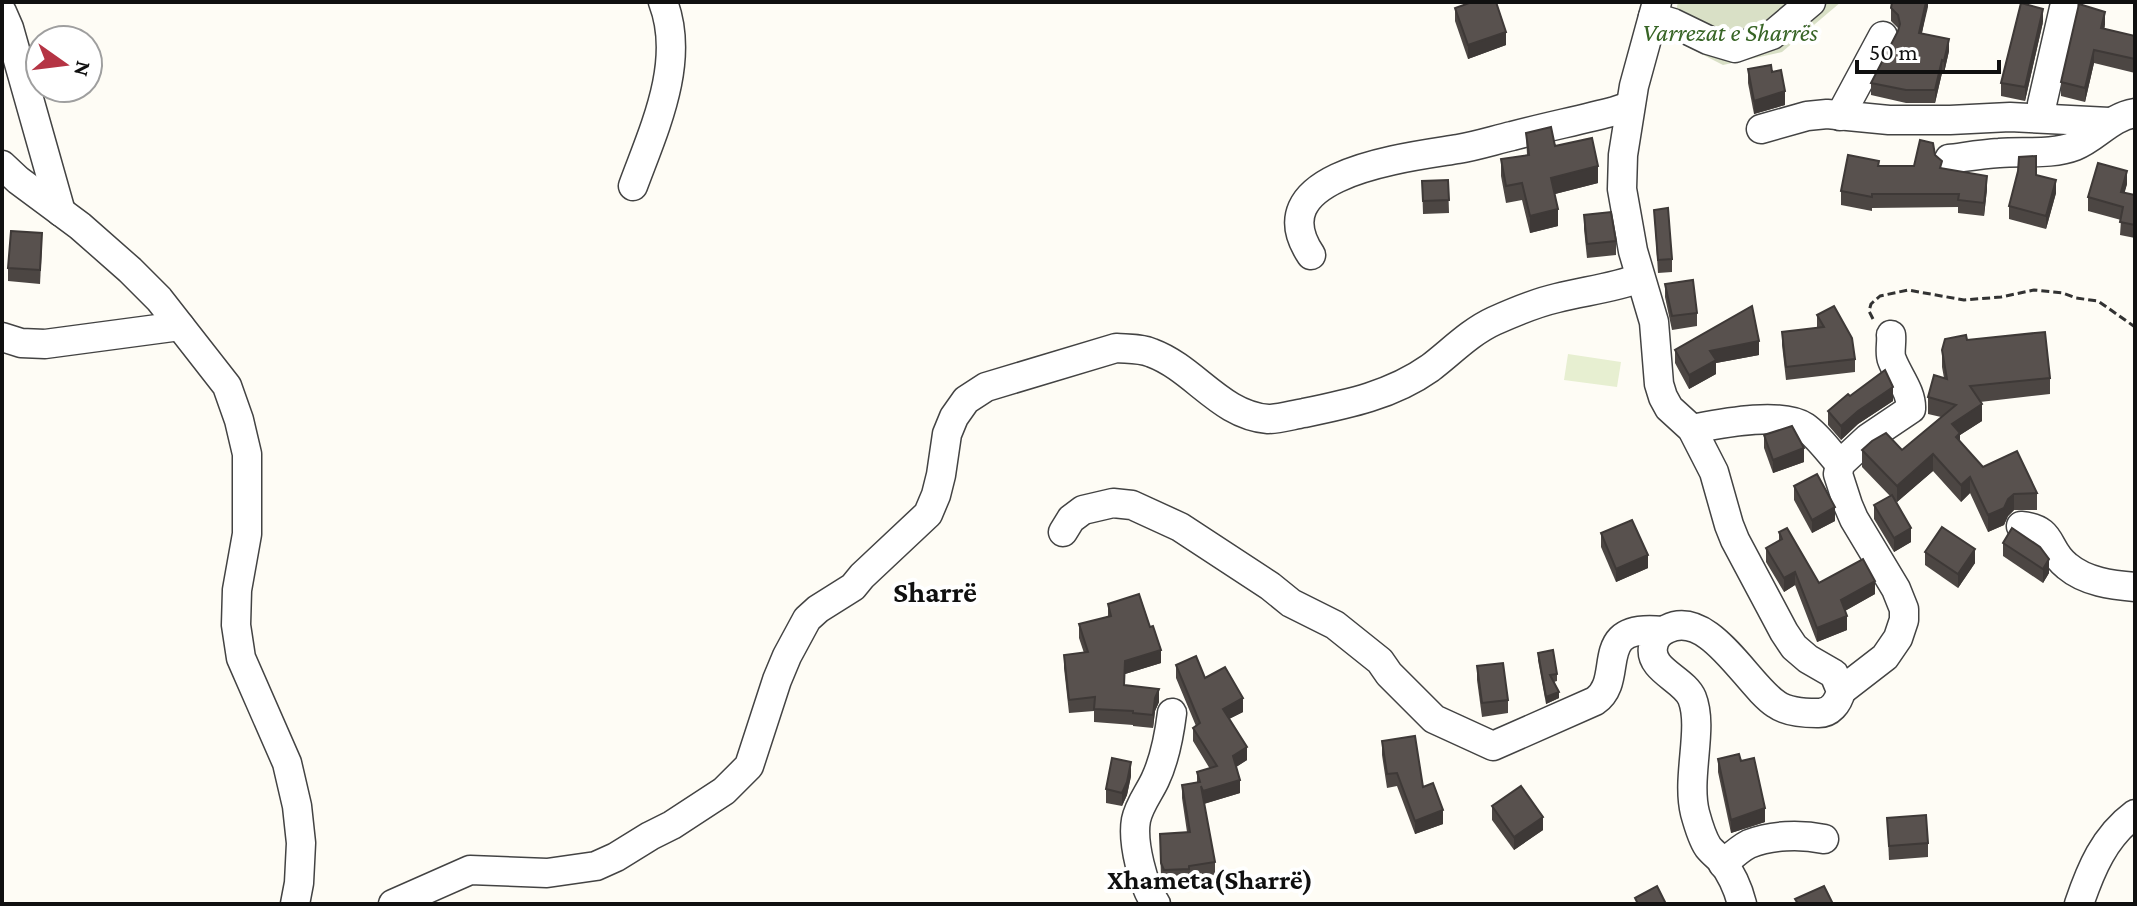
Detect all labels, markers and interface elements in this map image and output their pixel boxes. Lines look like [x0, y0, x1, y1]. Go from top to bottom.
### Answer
park label: Varrezat e Sharrës [1642, 18, 1818, 47]
north arrow [24, 24, 104, 104]
scale bar [1857, 24, 1999, 74]
text: 50 m [1869, 38, 1918, 65]
text: N [69, 58, 97, 79]
district label: Sharrë [893, 575, 977, 608]
district label: Xhameta(Sharrë) [1107, 864, 1313, 896]

